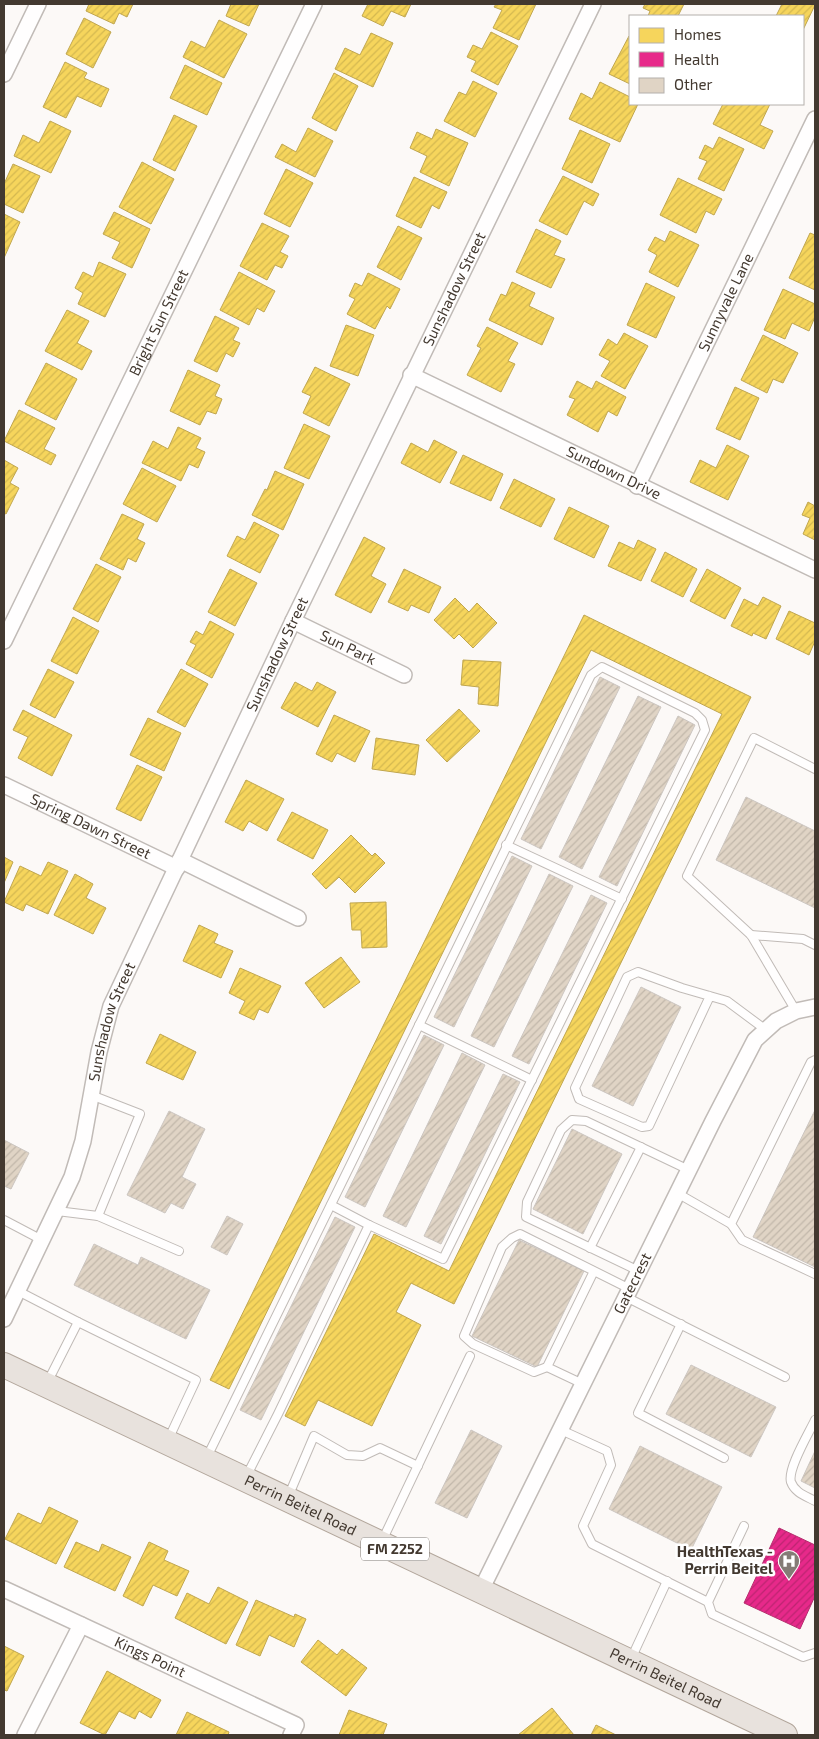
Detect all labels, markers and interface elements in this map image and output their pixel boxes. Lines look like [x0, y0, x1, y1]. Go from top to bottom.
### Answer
legend [629, 15, 804, 105]
text: Homes [674, 25, 721, 43]
text: Health [674, 50, 719, 68]
text: Other [674, 75, 713, 93]
street label: Sunshadow Street [418, 228, 489, 349]
street label: Sunnyvale Lane [694, 250, 757, 354]
street label: Bright Sun Street [125, 266, 192, 378]
street label: Sundown Drive [564, 441, 664, 502]
street label: Sunshadow Street [242, 594, 311, 714]
street label: Sun Park [317, 626, 379, 668]
street label: Spring Dawn Street [28, 789, 155, 862]
street label: Sunshadow Street [84, 959, 139, 1083]
street label: Gatecrest [609, 1249, 655, 1317]
street label: Perrin Beitel Road [242, 1470, 360, 1539]
road number: FM 2252 [361, 1538, 429, 1560]
place label: HealthTexas - Perrin Beitel [677, 1542, 773, 1577]
hospital icon: HealthTexas - Perrin Beitel [777, 1549, 801, 1580]
street label: Kings Point [112, 1632, 189, 1680]
street label: Perrin Beitel Road [607, 1643, 725, 1712]

